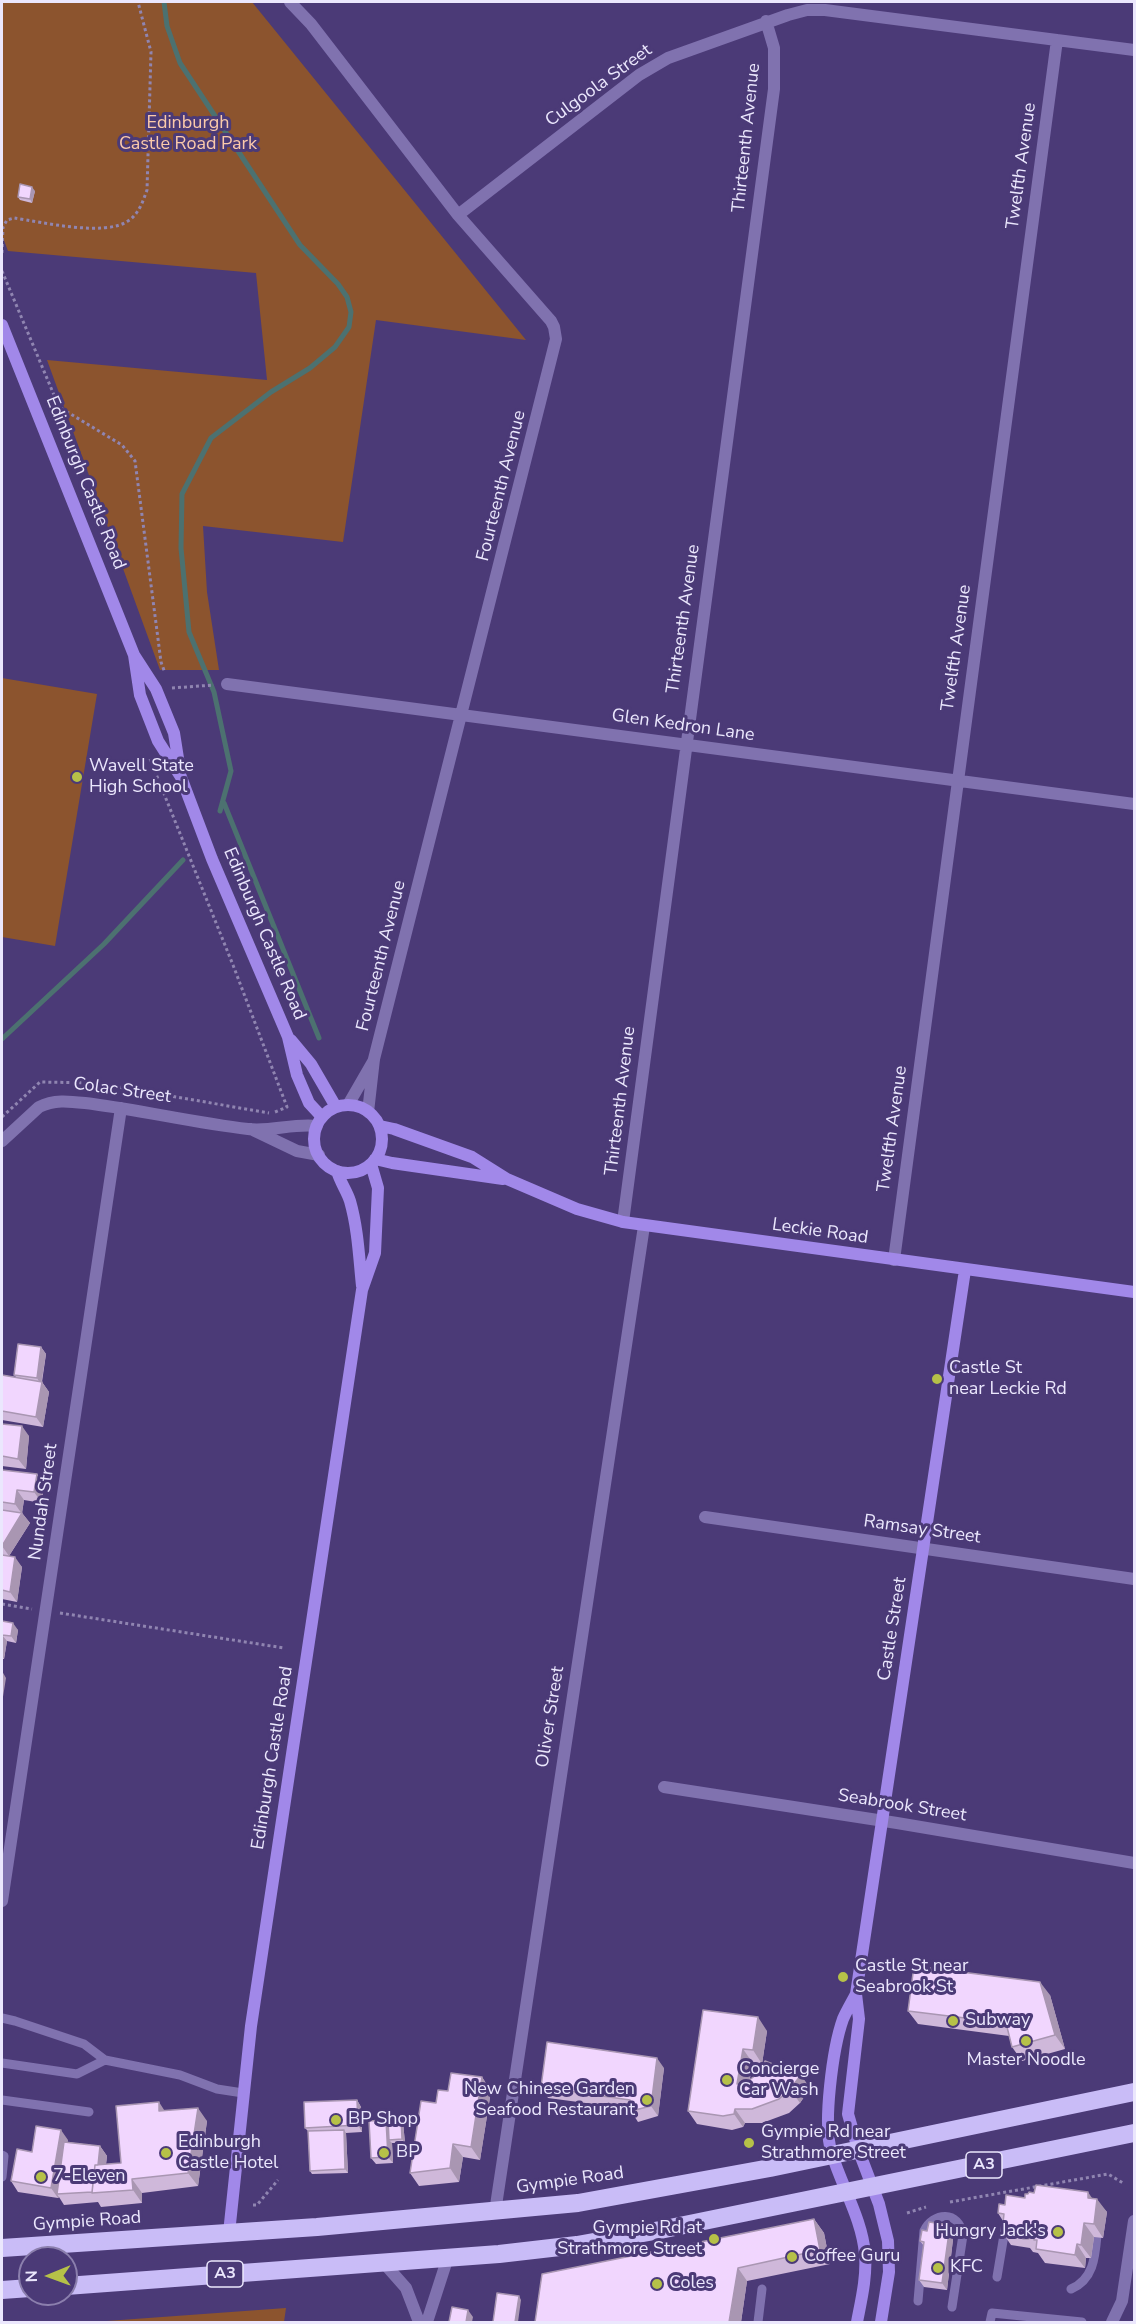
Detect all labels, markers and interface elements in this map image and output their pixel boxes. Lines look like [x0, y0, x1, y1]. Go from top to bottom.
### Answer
street label: Culgoola Street [542, 40, 656, 132]
street label: Thirteenth Avenue [728, 62, 766, 214]
street label: Twelfth Avenue [1002, 101, 1042, 231]
park label: Edinburgh Castle Road Park [119, 113, 257, 156]
street label: Edinburgh Castle Road [40, 393, 130, 573]
street label: Fourteenth Avenue [473, 408, 531, 564]
street label: Thirteenth Avenue [663, 543, 705, 695]
street label: Twelfth Avenue [937, 583, 977, 713]
street label: Glen Kedron Lane [610, 705, 756, 747]
place label: Wavell State High School [89, 756, 194, 798]
marker: Wavell State High School [70, 770, 84, 784]
street label: Edinburgh Castle Road [218, 845, 310, 1023]
street label: Fourteenth Avenue [353, 878, 411, 1034]
street label: Thirteenth Avenue [601, 1025, 641, 1177]
street label: Twelfth Avenue [873, 1064, 913, 1194]
street label: Colac Street [72, 1073, 172, 1109]
street label: Leckie Road [771, 1215, 869, 1249]
place label: Castle St near Leckie Rd [949, 1358, 1067, 1400]
marker: Castle St near Leckie Rd [930, 1372, 944, 1386]
street label: Nundah Street [25, 1442, 63, 1562]
street label: Ramsay Street [862, 1511, 982, 1549]
street label: Castle Street [874, 1576, 912, 1682]
street label: Edinburgh Castle Road [248, 1665, 298, 1851]
street label: Oliver Street [532, 1665, 570, 1769]
street label: Seabrook Street [836, 1785, 968, 1827]
place label: Castle St near Seabrook St [855, 1956, 968, 1998]
marker: Castle St near Seabrook St [836, 1970, 850, 1984]
place label: Subway [965, 2010, 1030, 2032]
marker: Subway [946, 2014, 960, 2028]
marker: Master Noodle [1019, 2034, 1033, 2048]
place label: Master Noodle [967, 2050, 1085, 2072]
place label: Concierge Car Wash [739, 2059, 819, 2102]
marker: Concierge Car Wash [720, 2073, 734, 2087]
place label: New Chinese Garden Seafood Restaurant [464, 2079, 635, 2122]
marker: New Chinese Garden Seafood Restaurant [640, 2093, 654, 2107]
place label: BP Shop [348, 2109, 418, 2131]
marker: BP Shop [329, 2113, 343, 2127]
place label: Gympie Rd near Strathmore Street [761, 2122, 906, 2164]
place label: Edinburgh Castle Hotel [178, 2132, 278, 2174]
marker: Gympie Rd near Strathmore Street [742, 2136, 756, 2150]
place label: BP [396, 2142, 420, 2164]
marker: Edinburgh Castle Hotel [159, 2146, 173, 2160]
marker: BP [377, 2146, 391, 2160]
road number: A3 [966, 2152, 1002, 2178]
street label: Gympie Road [515, 2163, 625, 2199]
place label: 7-Eleven [53, 2166, 126, 2188]
marker: 7-Eleven [34, 2170, 48, 2184]
street label: Gympie Road [32, 2207, 142, 2237]
place label: Gympie Rd at Strathmore Street [557, 2218, 702, 2260]
place label: Hungry Jack's [935, 2221, 1046, 2243]
marker: Hungry Jack's [1051, 2225, 1065, 2239]
marker: Gympie Rd at Strathmore Street [707, 2232, 721, 2246]
north arrow [18, 2246, 78, 2306]
place label: Coffee Guru [804, 2246, 900, 2268]
marker: Coffee Guru [785, 2250, 799, 2264]
place label: KFC [950, 2257, 983, 2279]
road number: A3 [207, 2261, 243, 2287]
marker: KFC [931, 2261, 945, 2275]
text: N [21, 2270, 43, 2282]
place label: Coles [669, 2273, 714, 2295]
marker: Coles [650, 2277, 664, 2291]

